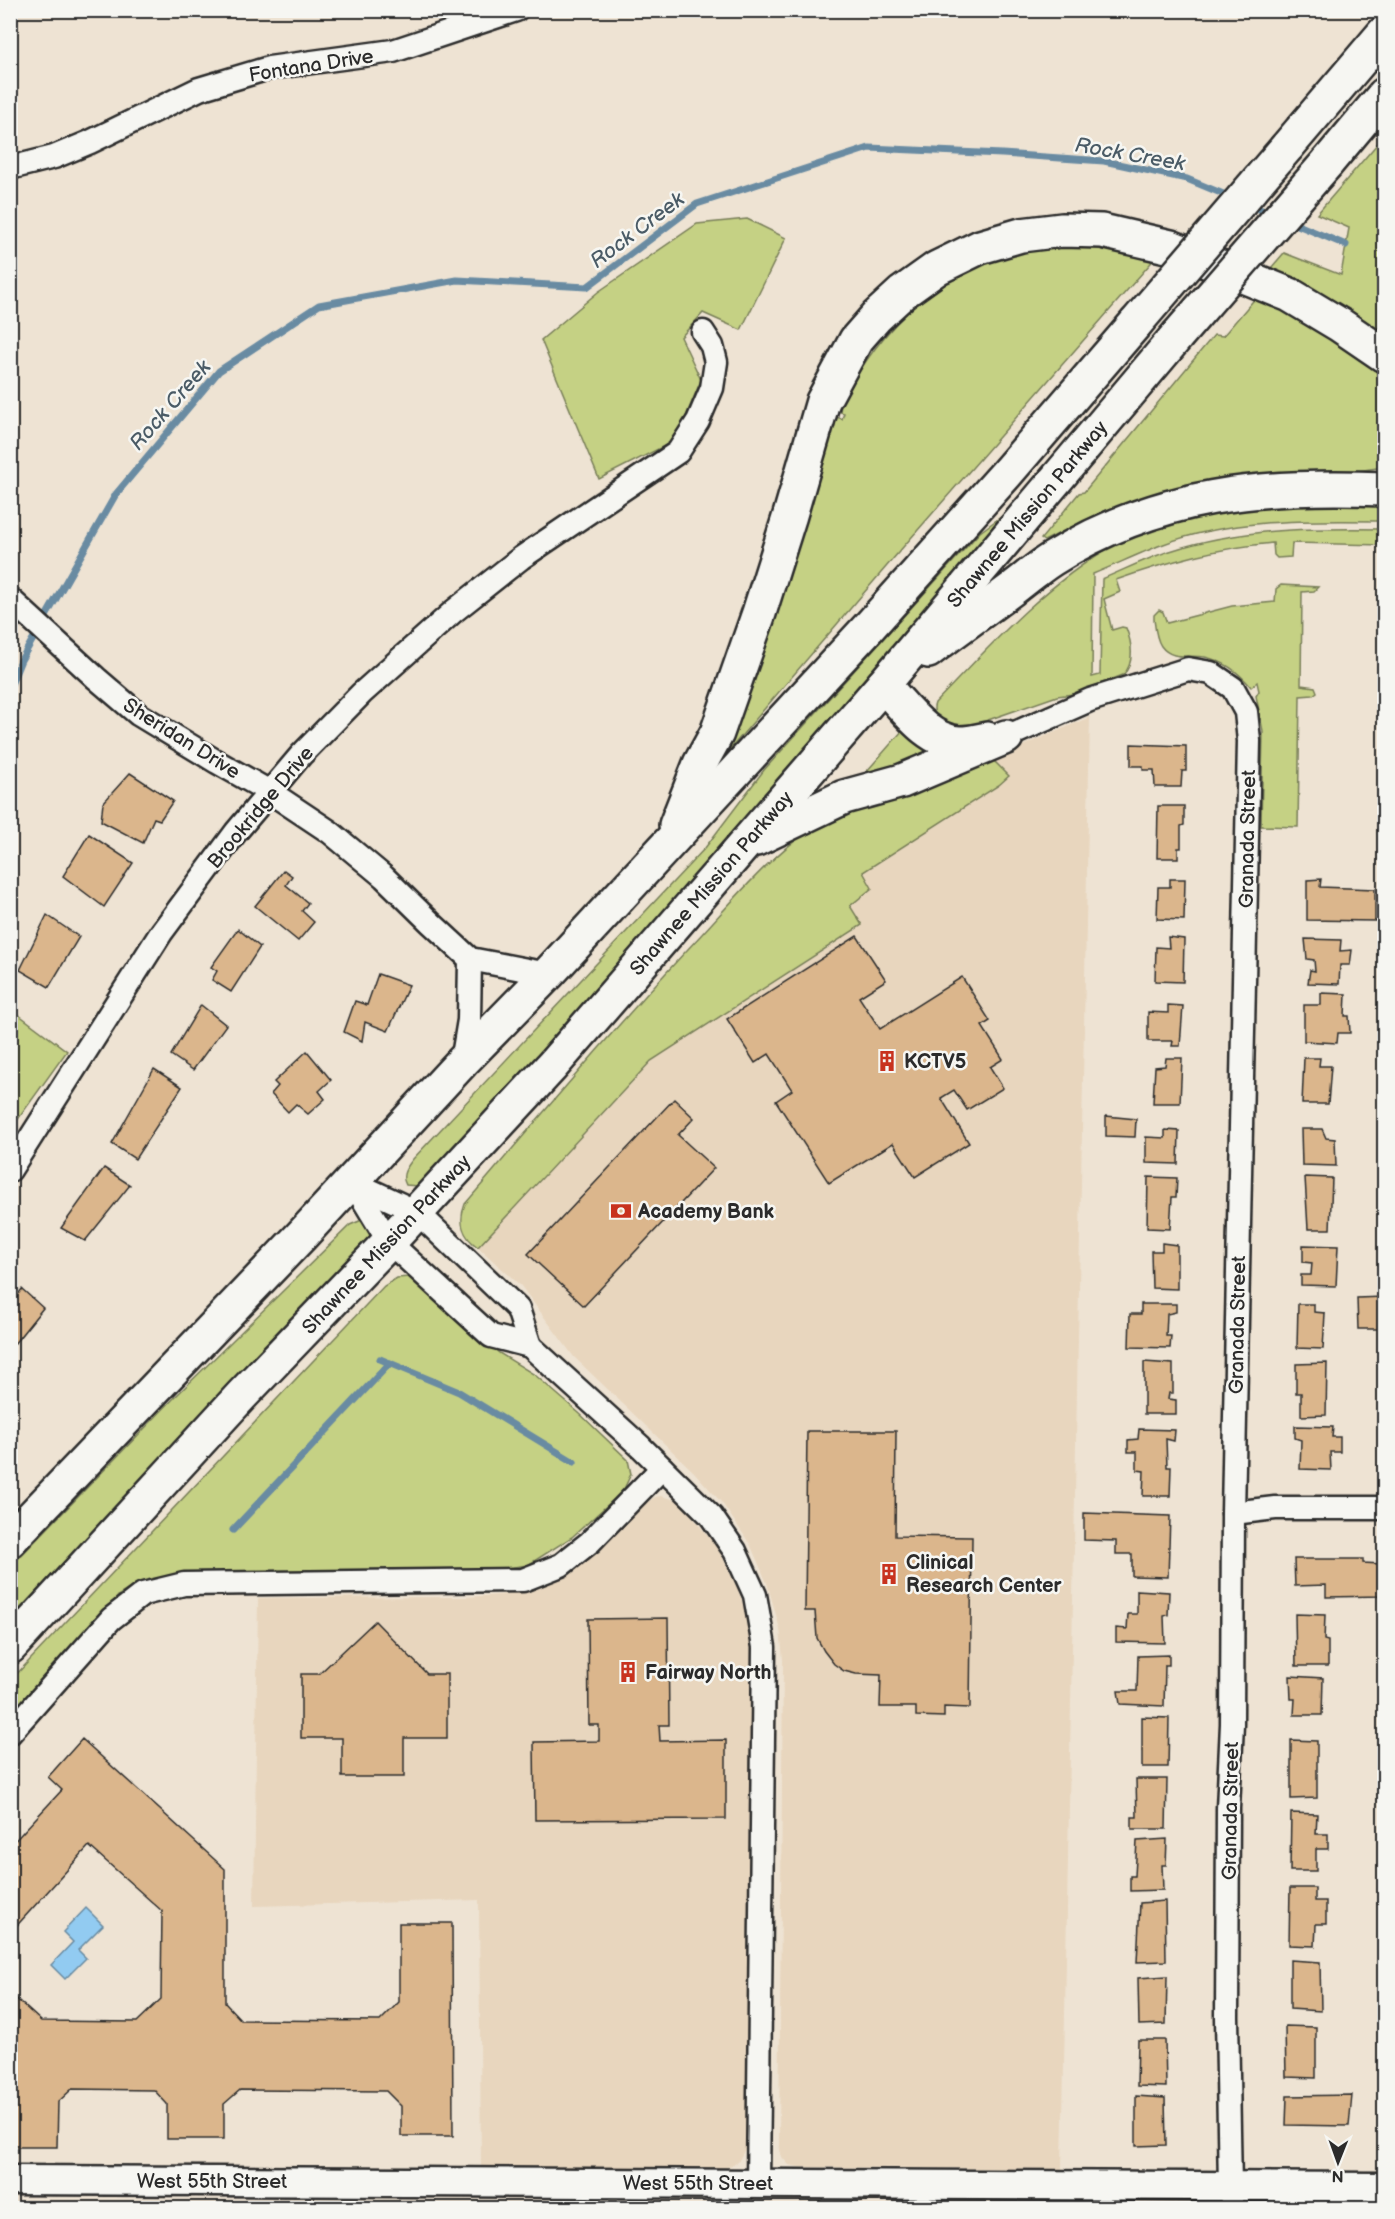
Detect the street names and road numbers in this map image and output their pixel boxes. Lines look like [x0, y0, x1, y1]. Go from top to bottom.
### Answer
street label: Fontana Drive [247, 44, 375, 88]
street label: Shawnee Mission Parkway [943, 416, 1113, 613]
street label: Sheridan Drive [119, 693, 245, 784]
street label: Brookridge Drive [203, 742, 319, 874]
street label: Granada Street [1235, 770, 1261, 908]
street label: Shawnee Mission Parkway [625, 787, 798, 981]
street label: Shawnee Mission Parkway [297, 1150, 476, 1339]
street label: Granada Street [1225, 1256, 1251, 1394]
street label: Granada Street [1218, 1742, 1244, 1880]
street label: West 55th Street [137, 2170, 287, 2194]
street label: West 55th Street [623, 2172, 773, 2196]

